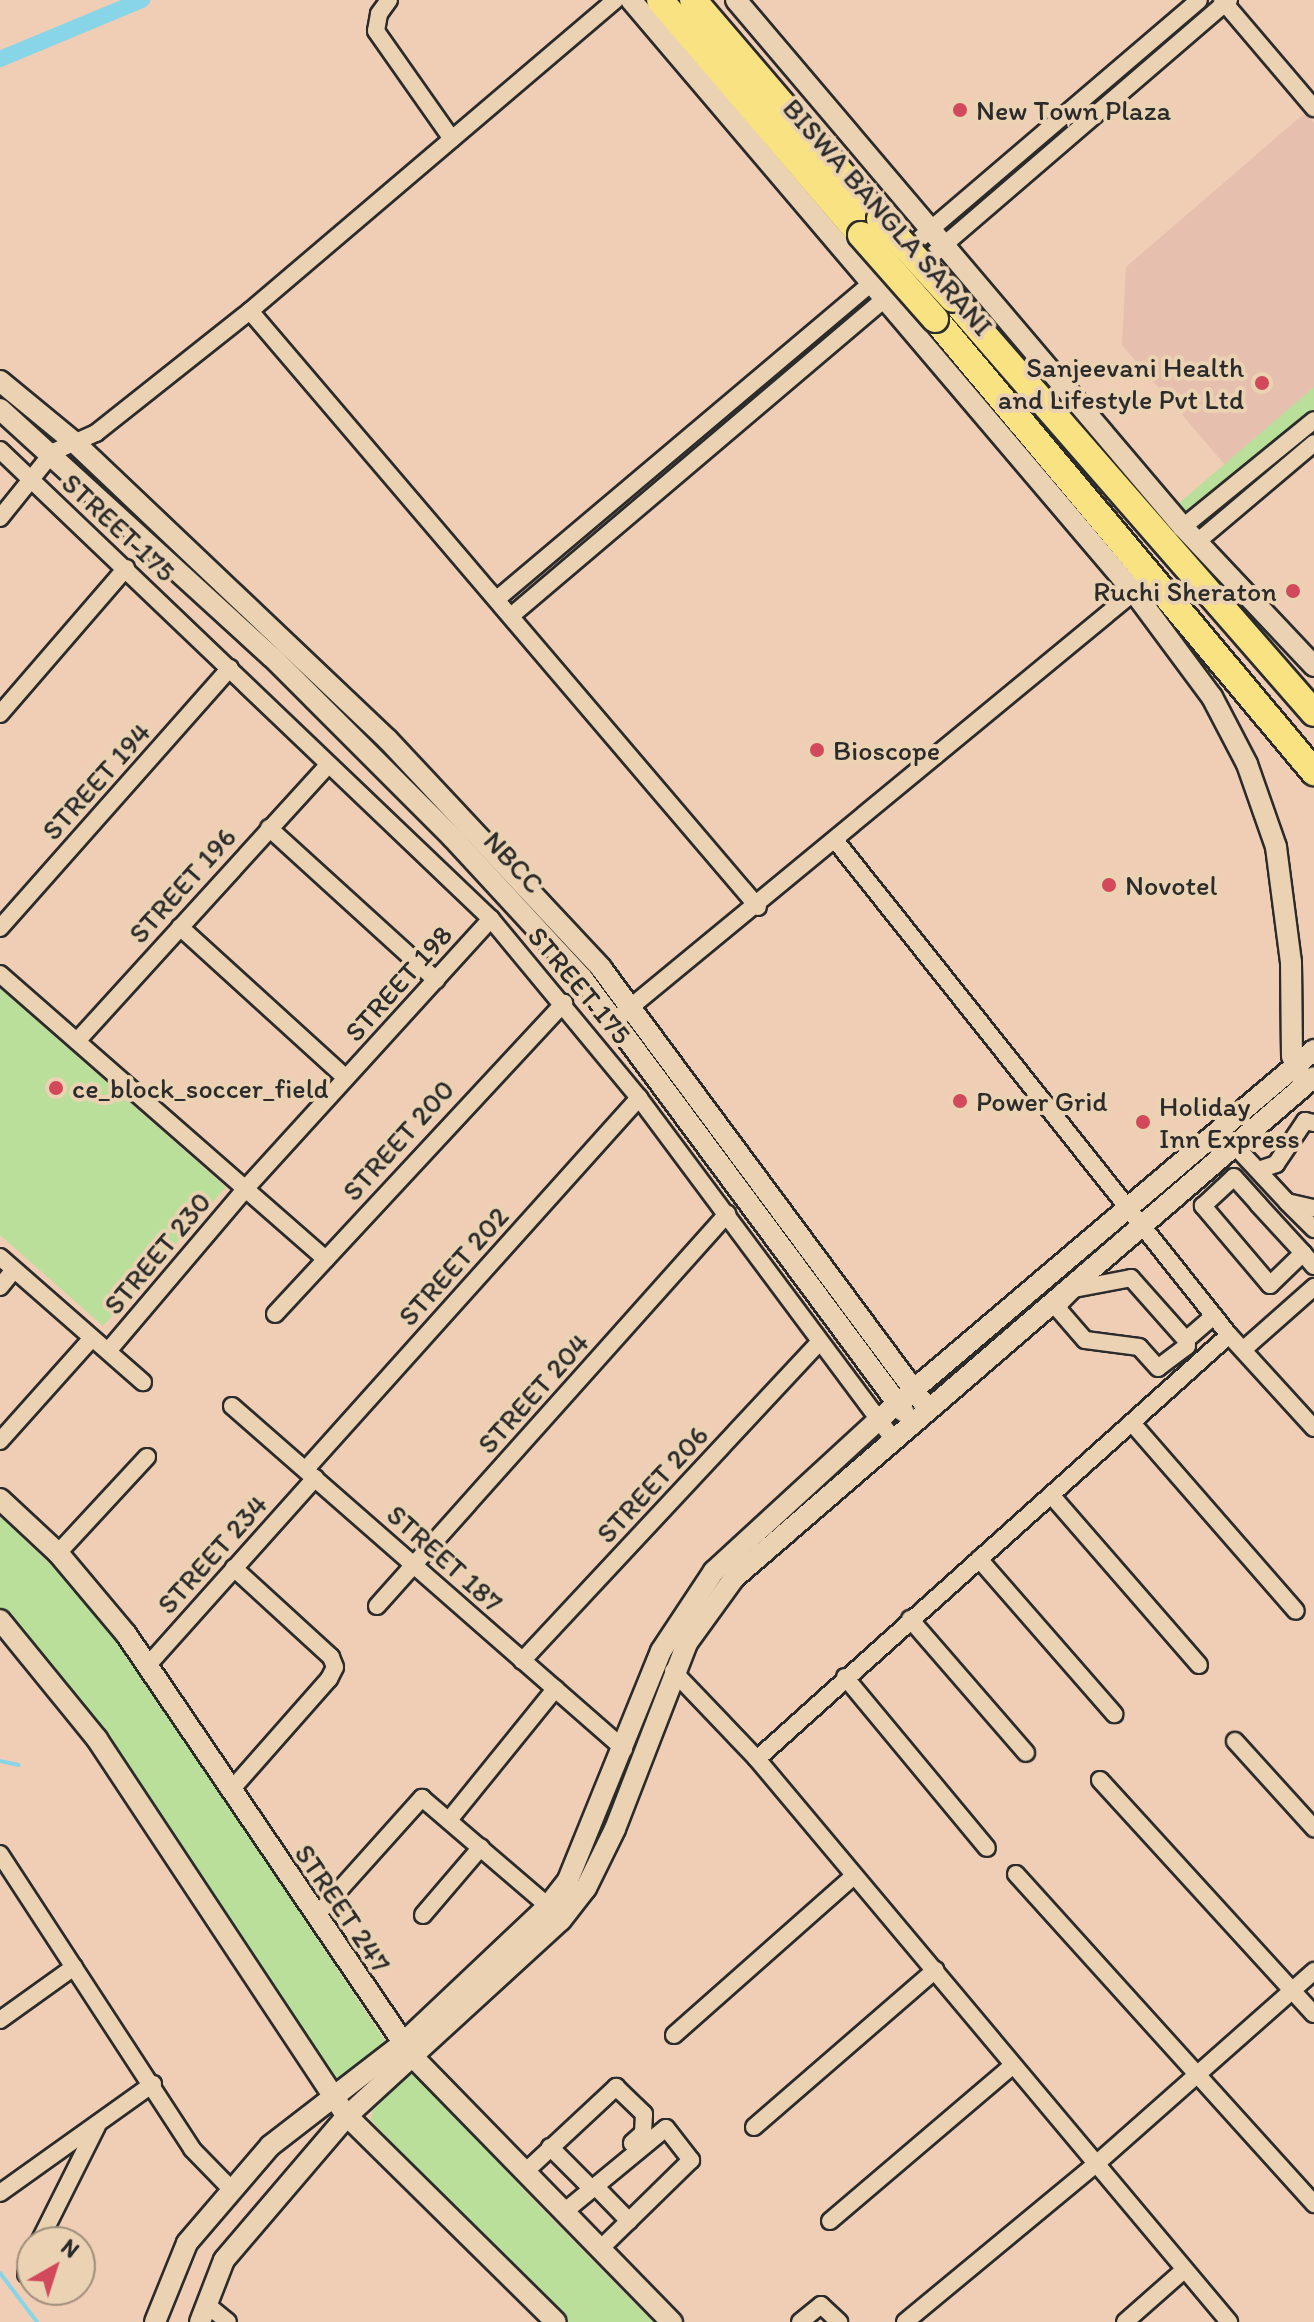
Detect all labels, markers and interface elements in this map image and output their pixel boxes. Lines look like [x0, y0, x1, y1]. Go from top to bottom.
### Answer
street label: BISWA BANGLA SARANI [776, 92, 1000, 342]
place label: New Town Plaza [976, 93, 1166, 127]
marker: New Town Plaza [951, 101, 969, 119]
place label: Sanjeevani Health and Lifestyle Pvt Ltd [998, 350, 1244, 416]
marker: Sanjeevani Health and Lifestyle Pvt Ltd [1251, 372, 1273, 394]
street label: STREET 175 [55, 466, 183, 588]
place label: Ruchi Sheraton [1095, 574, 1277, 608]
marker: Ruchi Sheraton [1284, 582, 1302, 600]
street label: STREET 194 [35, 715, 157, 847]
place label: Bioscope [833, 733, 940, 767]
marker: Bioscope [808, 741, 826, 759]
street label: STREET 196 [121, 820, 243, 950]
street label: NBCC [477, 824, 551, 900]
place label: Novotel [1125, 868, 1217, 902]
marker: Novotel [1100, 876, 1118, 894]
street label: STREET 198 [337, 918, 459, 1048]
street label: STREET 175 [521, 919, 639, 1051]
place label: ce_block_soccer_field [72, 1071, 329, 1105]
street label: STREET 200 [335, 1073, 461, 1207]
marker: ce_block_soccer_field [47, 1079, 65, 1097]
place label: Power Grid [976, 1084, 1107, 1118]
place label: Holiday Inn Express [1159, 1089, 1299, 1155]
marker: Power Grid [951, 1092, 969, 1110]
marker: Holiday Inn Express [1134, 1113, 1152, 1131]
street label: STREET 230 [96, 1185, 218, 1321]
street label: STREET 202 [391, 1200, 515, 1332]
street label: STREET 204 [470, 1326, 596, 1460]
street label: STREET 206 [589, 1418, 715, 1550]
street label: STREET 234 [150, 1488, 274, 1620]
street label: STREET 187 [380, 1497, 510, 1619]
street label: STREET 247 [288, 1838, 398, 1978]
north arrow [16, 2226, 96, 2306]
text: N [56, 2233, 84, 2264]

